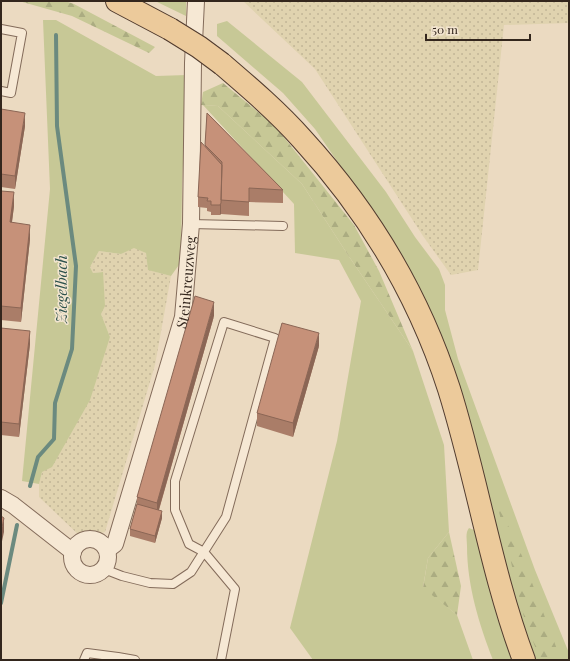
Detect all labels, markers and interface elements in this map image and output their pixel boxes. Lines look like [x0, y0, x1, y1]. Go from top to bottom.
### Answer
scale bar [426, 16, 530, 42]
text: 50 m [432, 21, 458, 37]
street label: Steinkreuzweg [171, 234, 199, 331]
water label: Ziegelbach [51, 255, 71, 324]

